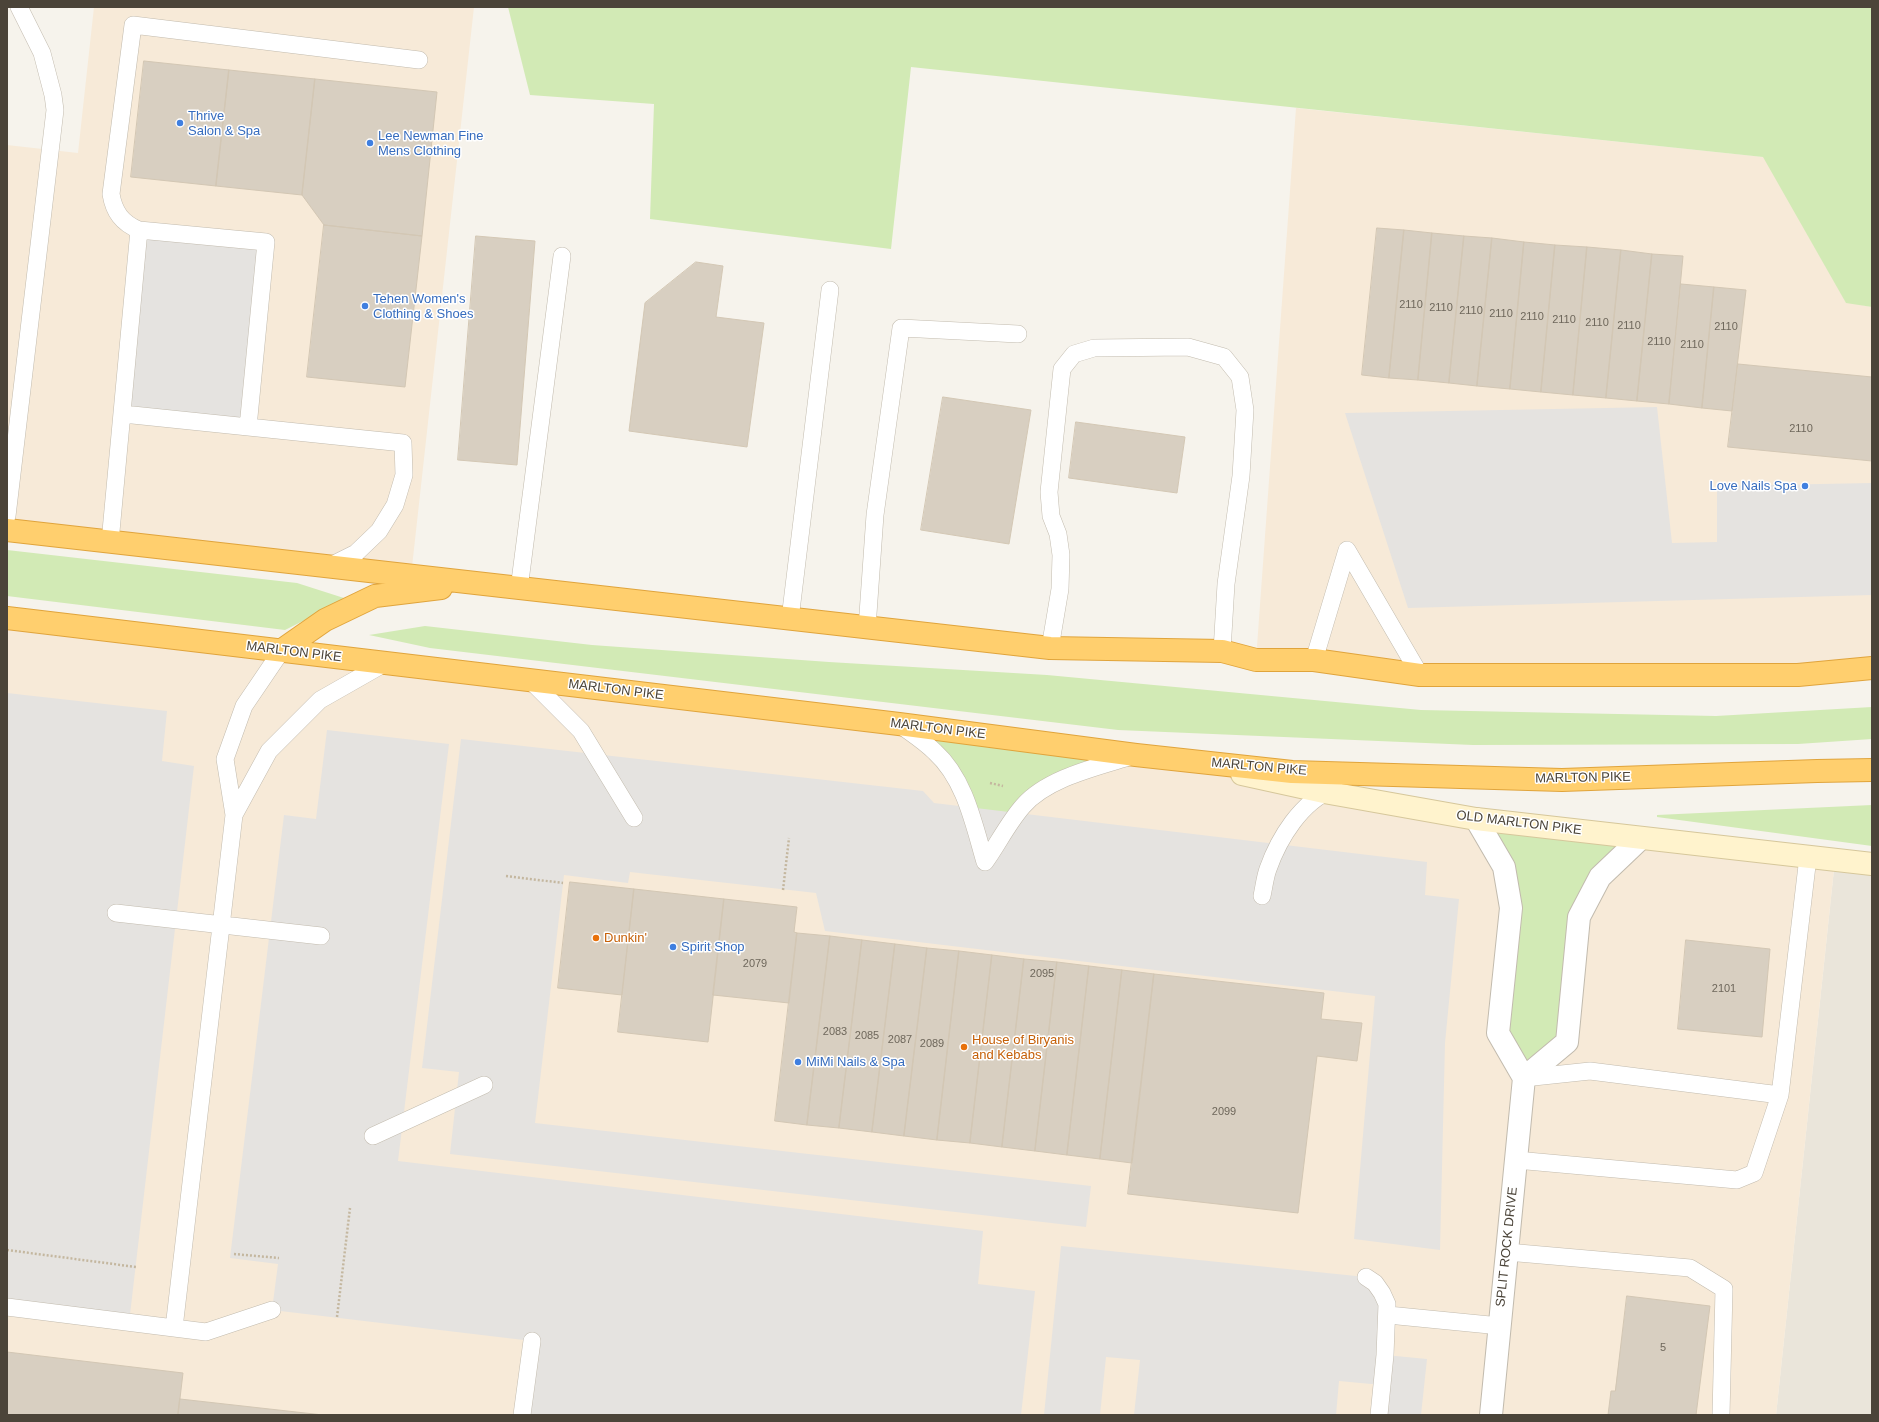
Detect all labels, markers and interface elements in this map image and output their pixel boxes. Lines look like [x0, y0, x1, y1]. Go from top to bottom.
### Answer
place label: Thrive Salon & Spa [188, 108, 260, 139]
marker: Thrive Salon & Spa [175, 118, 185, 128]
place label: Lee Newman Fine Mens Clothing [378, 128, 483, 159]
marker: Lee Newman Fine Mens Clothing [365, 138, 375, 148]
place label: Tehen Women's Clothing & Shoes [373, 291, 473, 322]
house number: 2110 [1399, 298, 1423, 312]
marker: Tehen Women's Clothing & Shoes [360, 301, 370, 311]
house number: 2110 [1429, 301, 1453, 315]
house number: 2110 [1459, 304, 1483, 318]
house number: 2110 [1489, 307, 1513, 321]
house number: 2110 [1520, 310, 1544, 324]
house number: 2110 [1552, 313, 1576, 327]
house number: 2110 [1585, 316, 1609, 330]
house number: 2110 [1617, 319, 1641, 333]
house number: 2110 [1714, 320, 1738, 334]
house number: 2110 [1647, 335, 1671, 349]
house number: 2110 [1680, 338, 1704, 352]
house number: 2110 [1789, 422, 1813, 436]
place label: Love Nails Spa [1710, 478, 1797, 494]
marker: Love Nails Spa [1800, 481, 1810, 491]
street label: MARLTON PIKE [246, 638, 342, 666]
street label: MARLTON PIKE [568, 676, 664, 704]
street label: MARLTON PIKE [890, 715, 986, 743]
street label: MARLTON PIKE [1211, 755, 1307, 779]
street label: MARLTON PIKE [1535, 769, 1631, 787]
street label: OLD MARLTON PIKE [1456, 808, 1582, 838]
place label: Dunkin' [604, 930, 647, 946]
marker: Dunkin' [591, 933, 601, 943]
place label: Spirit Shop [681, 939, 745, 955]
marker: Spirit Shop [668, 942, 678, 952]
house number: 2079 [743, 957, 767, 971]
house number: 2095 [1030, 967, 1054, 981]
house number: 2101 [1712, 982, 1736, 996]
house number: 2083 [823, 1025, 847, 1039]
house number: 2085 [855, 1029, 879, 1043]
place label: House of Biryanis and Kebabs [972, 1032, 1074, 1063]
house number: 2087 [888, 1033, 912, 1047]
house number: 2089 [920, 1037, 944, 1051]
marker: House of Biryanis and Kebabs [959, 1042, 969, 1052]
place label: MiMi Nails & Spa [806, 1054, 905, 1070]
marker: MiMi Nails & Spa [793, 1057, 803, 1067]
house number: 2099 [1212, 1105, 1236, 1119]
street label: SPLIT ROCK DRIVE [1493, 1186, 1521, 1308]
house number: 5 [1660, 1341, 1666, 1355]

